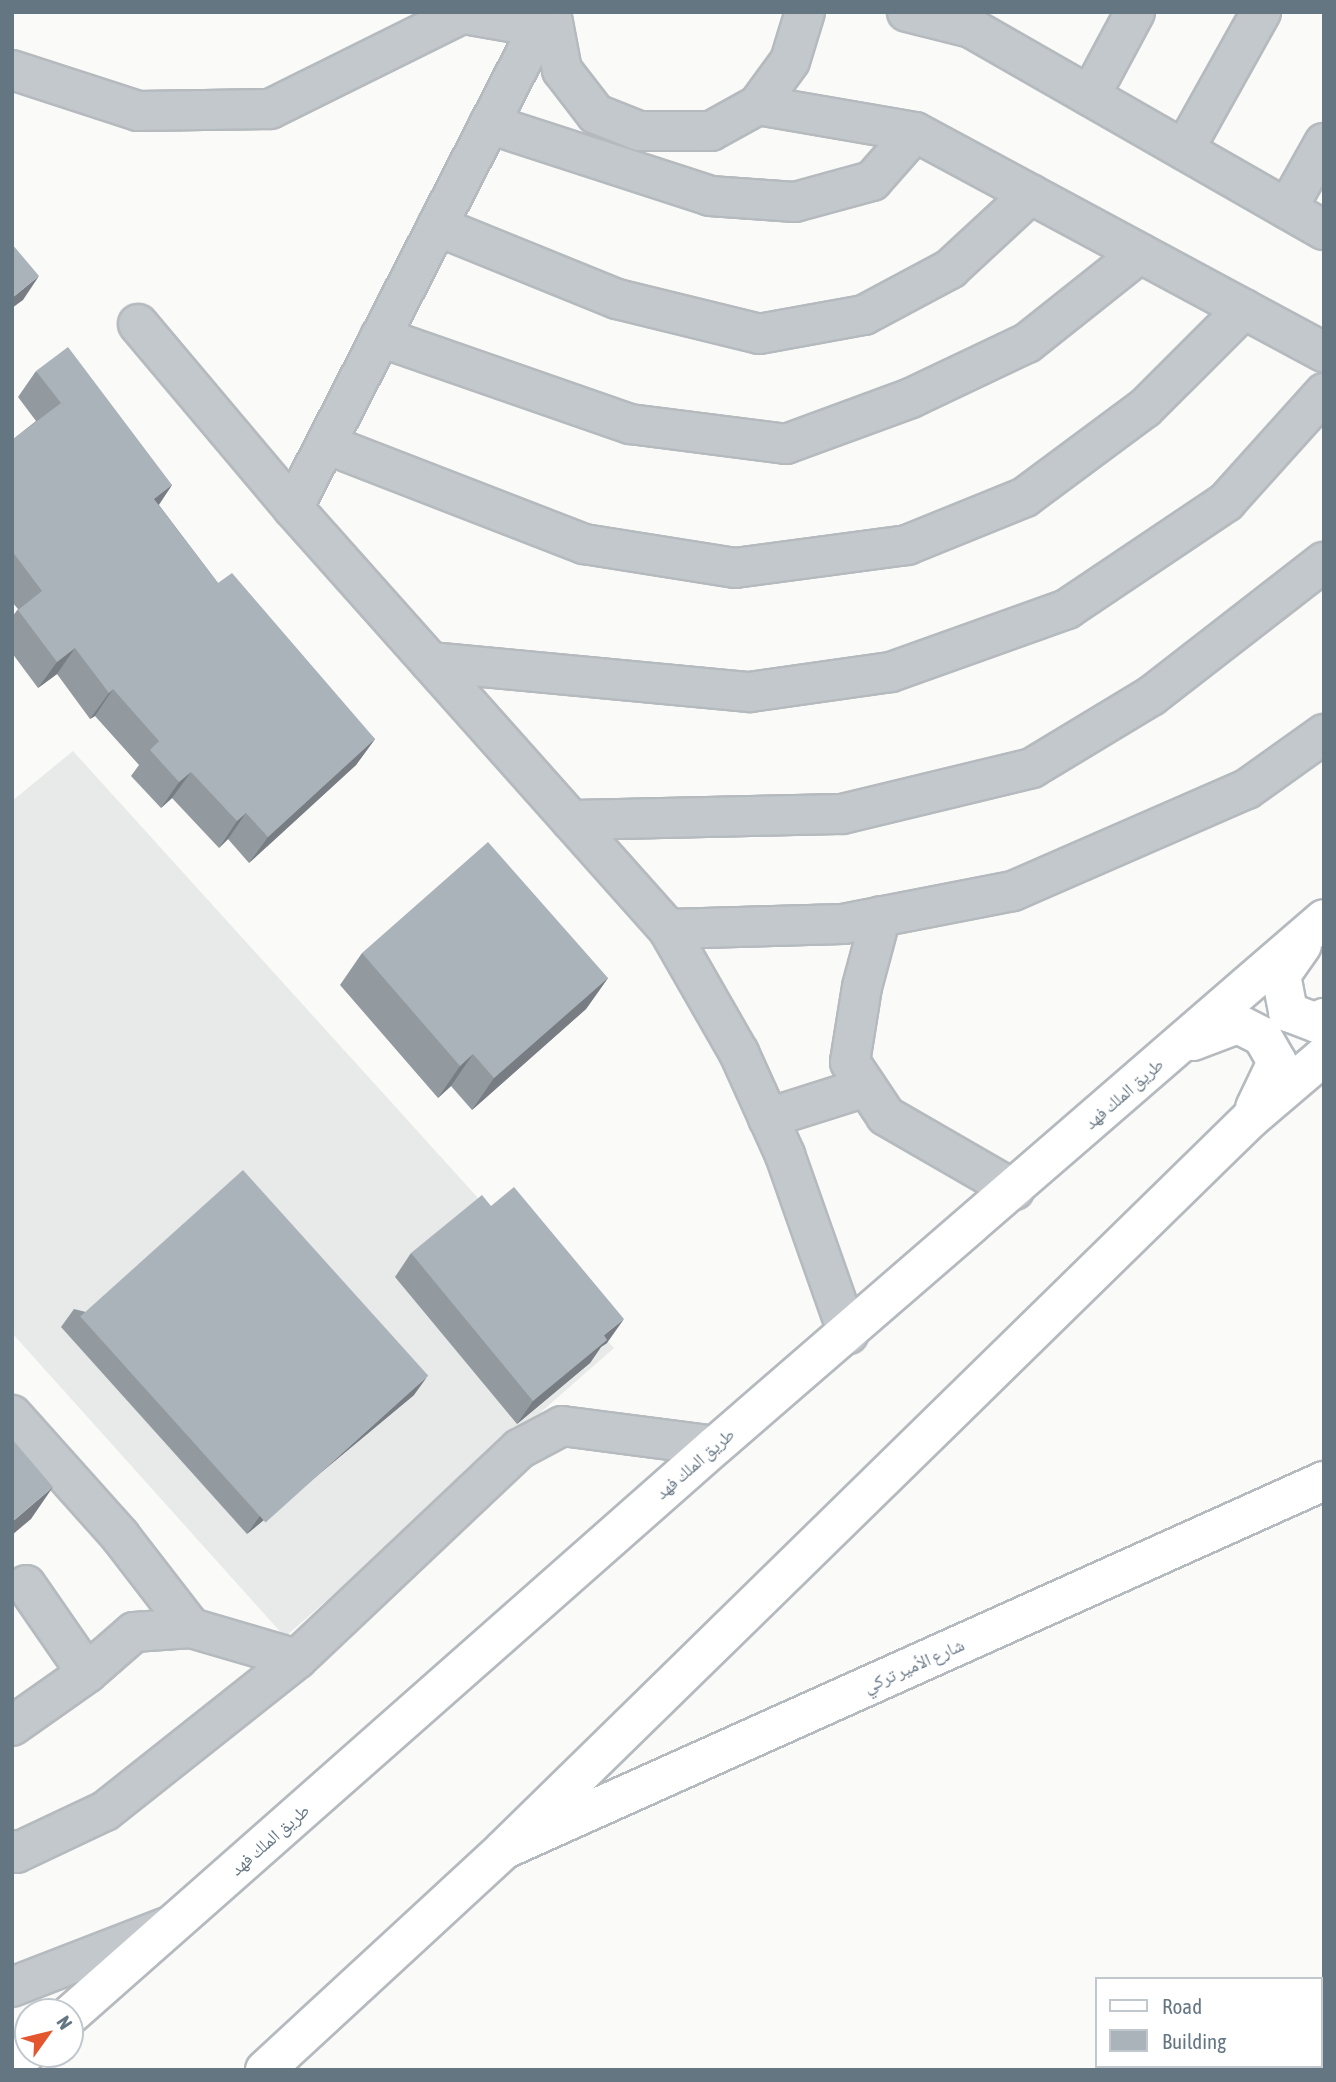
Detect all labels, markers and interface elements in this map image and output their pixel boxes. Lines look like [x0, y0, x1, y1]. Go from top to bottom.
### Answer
street label: طريق الملك فهد [1080, 1054, 1168, 1134]
street label: طريق الملك فهد [651, 1424, 739, 1504]
street label: شارع الأمير تركي [860, 1634, 968, 1698]
street label: طريق الملك فهد [226, 1800, 314, 1880]
legend [1094, 1977, 1322, 2068]
text: Road [1162, 1994, 1202, 2018]
north arrow [14, 1998, 84, 2068]
text: N [52, 2012, 77, 2033]
text: Building [1162, 2029, 1226, 2053]

